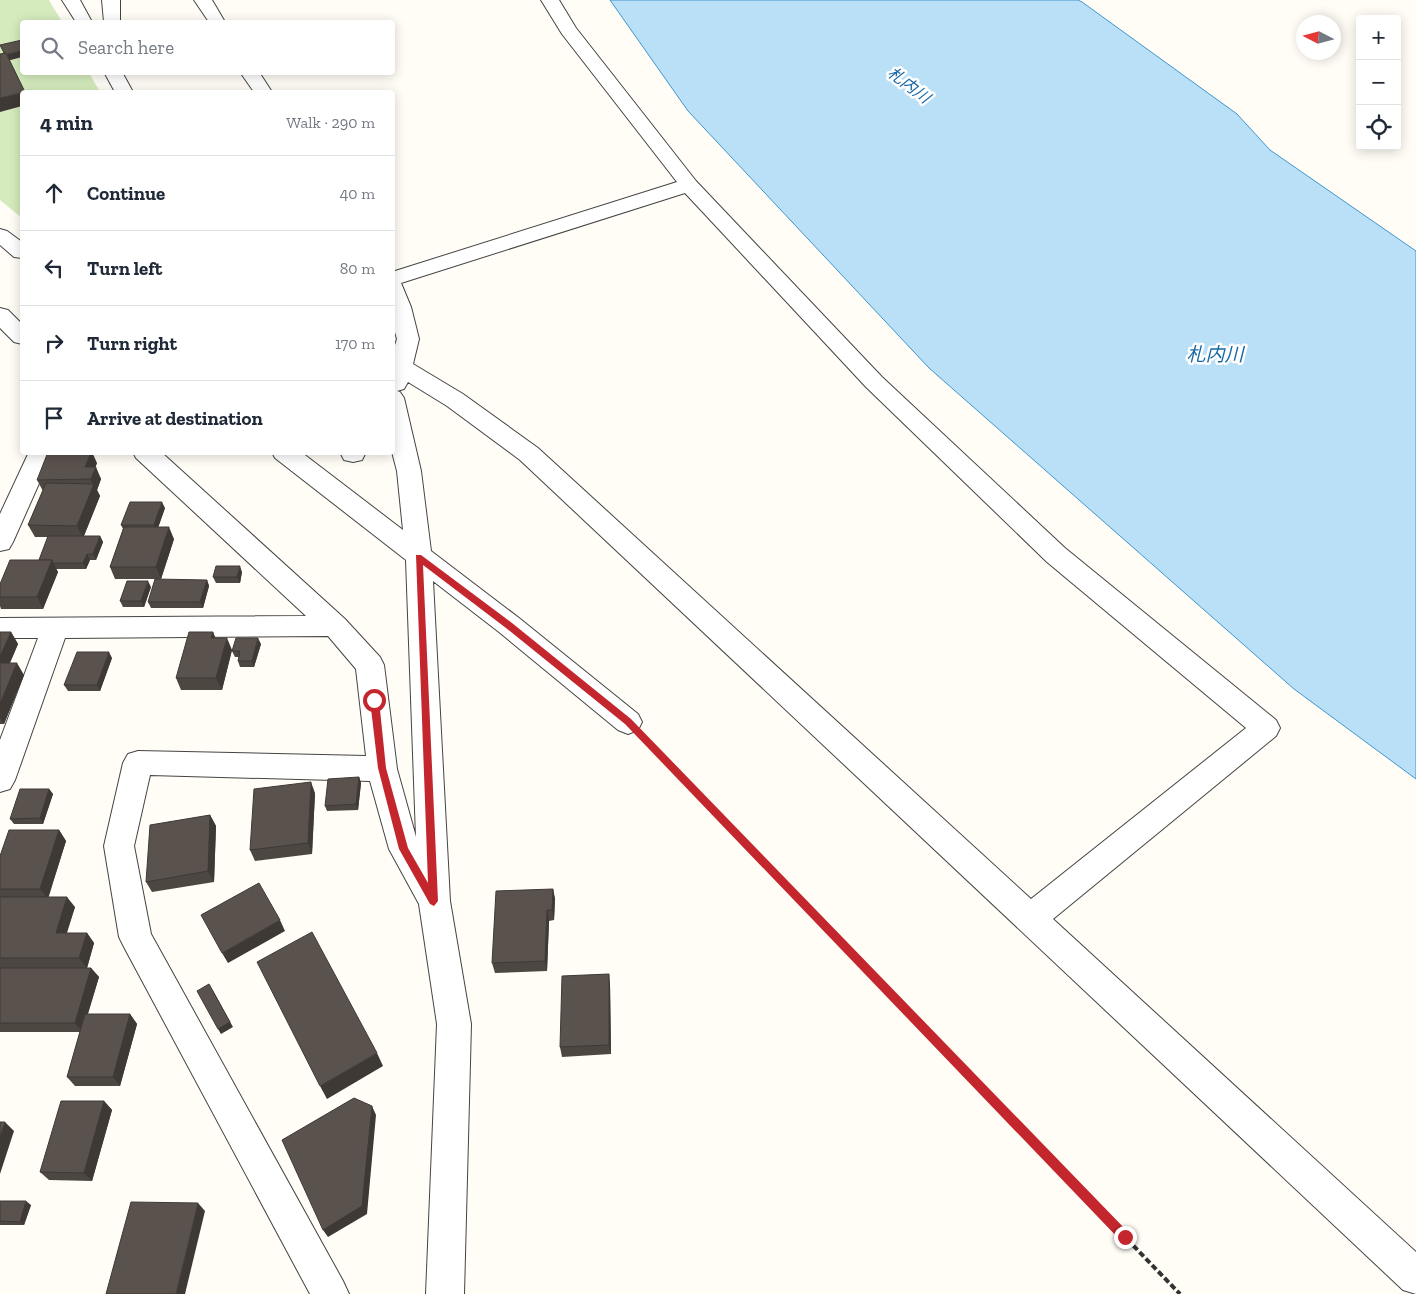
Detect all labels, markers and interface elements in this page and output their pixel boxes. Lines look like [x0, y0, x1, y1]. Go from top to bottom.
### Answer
north arrow [1296, 15, 1341, 60]
map controls [1356, 15, 1401, 150]
button: + [1356, 15, 1401, 60]
search box [20, 20, 395, 75]
icon: search [38, 34, 66, 62]
text: Search here [78, 36, 174, 59]
button: − [1356, 60, 1401, 105]
water label: 札内川 [884, 63, 935, 108]
button: locate [1356, 105, 1401, 150]
text: 4 min [40, 110, 93, 135]
text: Walk · 290 m [286, 113, 375, 132]
icon: ahead [40, 179, 68, 207]
text: Continue [87, 182, 165, 205]
text: 40 m [340, 184, 375, 203]
icon: left [40, 254, 68, 282]
text: Turn left [87, 257, 162, 280]
text: 80 m [340, 259, 375, 278]
icon: right [40, 329, 68, 357]
text: Turn right [87, 332, 177, 355]
text: 170 m [335, 334, 375, 353]
water label: 札内川 [1186, 343, 1245, 366]
icon: arrive [40, 404, 68, 432]
text: Arrive at destination [87, 407, 263, 430]
route start [363, 689, 386, 712]
route end [1114, 1226, 1137, 1249]

